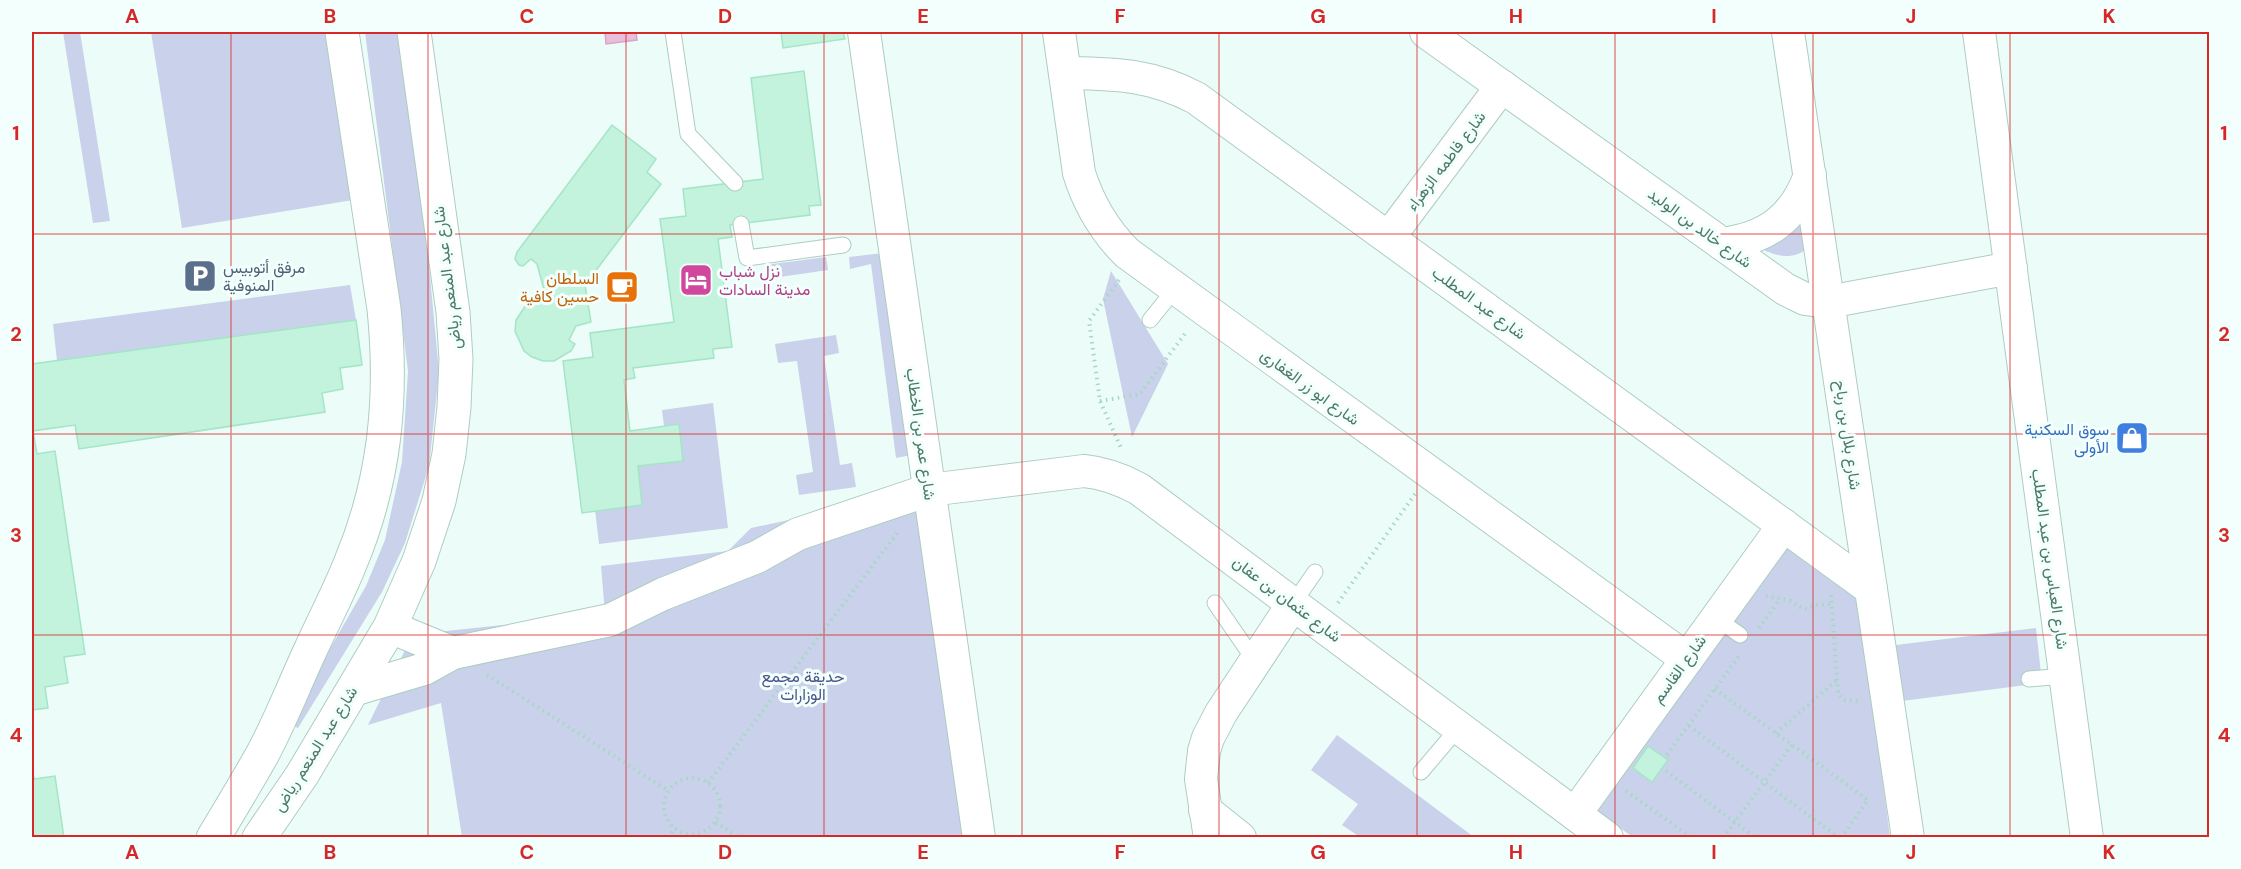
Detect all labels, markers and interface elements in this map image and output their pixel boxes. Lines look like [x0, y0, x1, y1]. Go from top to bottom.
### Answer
text: A [125, 3, 139, 29]
text: B [324, 3, 336, 29]
text: C [520, 3, 534, 29]
text: D [718, 3, 732, 29]
text: E [917, 3, 929, 29]
text: F [1114, 3, 1126, 29]
text: G [1310, 3, 1326, 29]
text: H [1509, 3, 1523, 29]
text: I [1711, 3, 1717, 29]
text: J [1906, 3, 1916, 29]
text: K [2102, 3, 2116, 29]
street label: شارع فاطمه الزهراء [1402, 107, 1491, 216]
text: 1 [12, 120, 20, 146]
text: 1 [2220, 120, 2228, 146]
street label: شارع خالد بن الوليد [1643, 183, 1756, 274]
street label: شارع عبد المنعم رياض [428, 205, 467, 351]
place label: مرفق أتوبيس المنوفية [223, 257, 305, 296]
parking icon: مرفق أتوبيس المنوفية [182, 258, 218, 294]
place label: نزل شباب مدينة السادات [719, 261, 810, 300]
hotel icon: نزل شباب مدينة السادات [678, 262, 714, 298]
street label: شارع عبد المطلب [1427, 262, 1530, 345]
place label: السلطان حسين كافية [520, 268, 599, 307]
cafe icon: السلطان حسين كافية [604, 269, 640, 305]
text: 2 [10, 321, 22, 347]
text: 2 [2218, 321, 2230, 347]
street label: شارع ابو زر الغفارى [1256, 344, 1364, 431]
street label: شارع عمر بن الخطاب [900, 367, 941, 502]
street label: شارع بلال بن رباح [1829, 379, 1866, 491]
place label: سوق السكنية الأولى [2024, 419, 2109, 458]
shop icon: سوق السكنية الأولى [2114, 420, 2150, 456]
street label: شارع العباس بن عبد المطلب [2026, 467, 2073, 651]
text: 3 [10, 522, 22, 548]
text: 3 [2218, 522, 2230, 548]
street label: شارع عثمان بن عفان [1228, 551, 1346, 648]
street label: شارع القاسم [1647, 631, 1712, 708]
park label: حديقة مجمع الوزارات [762, 666, 845, 705]
street label: شارع عبد المنعم رياض [268, 682, 363, 816]
text: 4 [10, 722, 23, 748]
text: 4 [2218, 722, 2231, 748]
text: A [125, 839, 139, 865]
text: B [324, 839, 336, 865]
text: C [520, 839, 534, 865]
text: D [718, 839, 732, 865]
text: E [917, 839, 929, 865]
text: F [1114, 839, 1126, 865]
text: G [1310, 839, 1326, 865]
text: H [1509, 839, 1523, 865]
text: I [1711, 839, 1717, 865]
text: J [1906, 839, 1916, 865]
text: K [2102, 839, 2116, 865]

